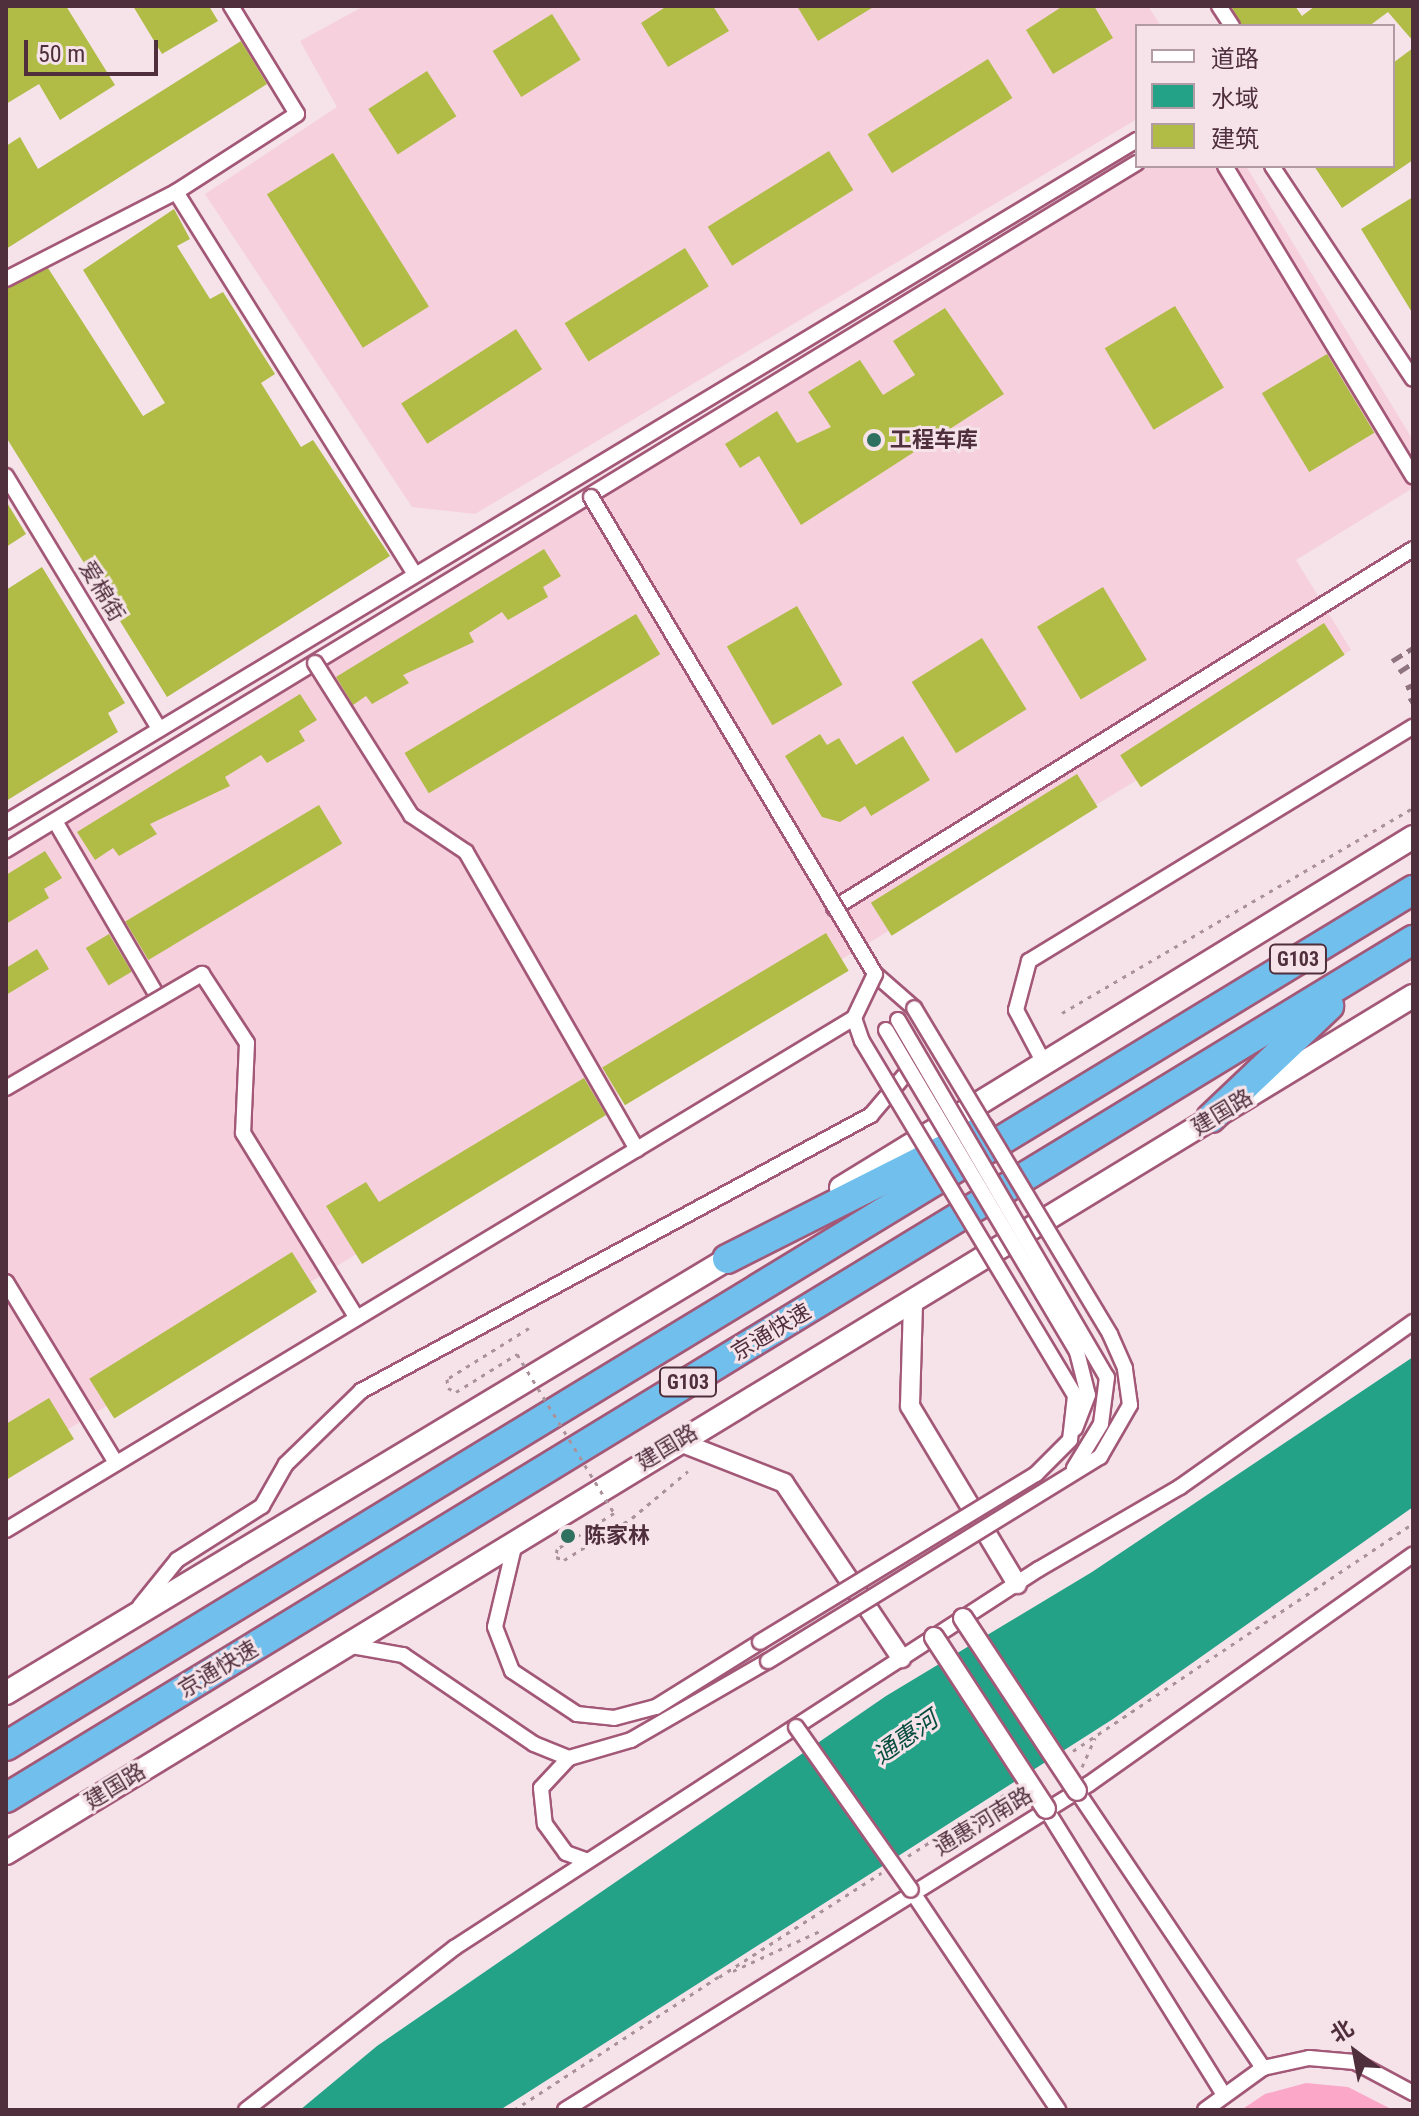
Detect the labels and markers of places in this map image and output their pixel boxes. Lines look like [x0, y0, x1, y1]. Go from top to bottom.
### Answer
place label: 工程车库 [890, 427, 978, 453]
marker: 工程车库 [865, 431, 883, 449]
place label: 陈家林 [584, 1523, 650, 1549]
marker: 陈家林 [559, 1527, 577, 1545]

